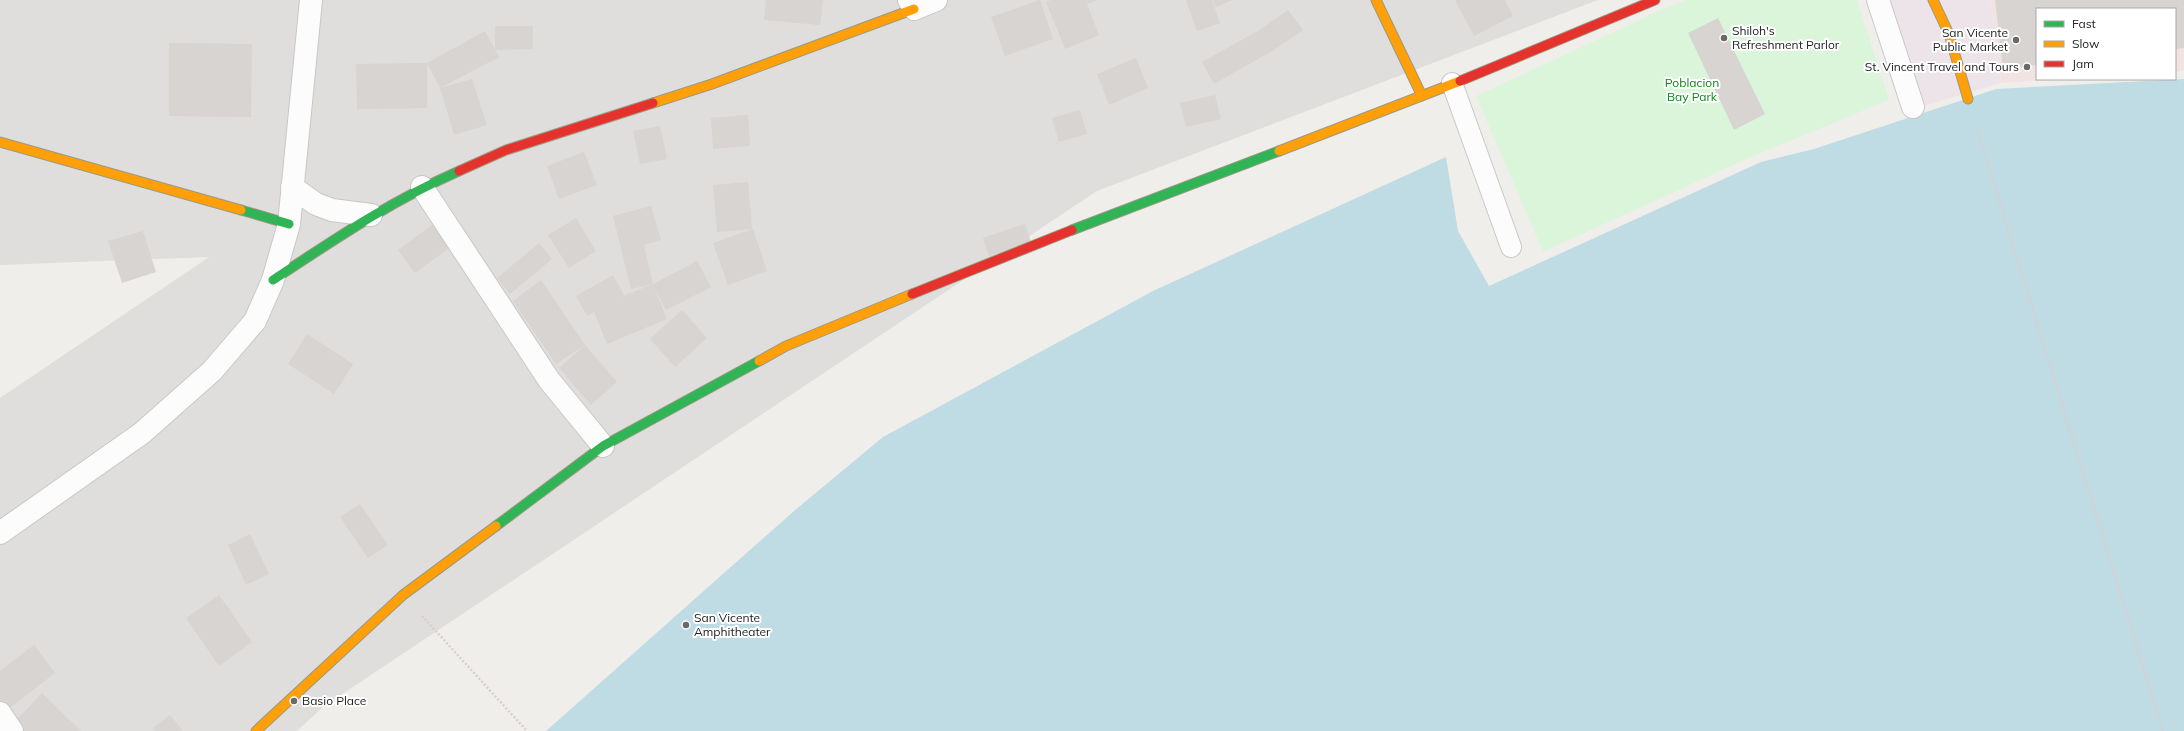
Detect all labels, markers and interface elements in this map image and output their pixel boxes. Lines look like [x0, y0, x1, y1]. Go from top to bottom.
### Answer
legend [2036, 8, 2176, 80]
text: Fast [2072, 16, 2096, 31]
place label: Shiloh's Refreshment Parlor [1732, 23, 1840, 52]
place label: San Vicente Public Market [1933, 25, 2008, 54]
marker: Shiloh's Refreshment Parlor [1719, 33, 1729, 43]
marker: San Vicente Public Market [2011, 35, 2021, 45]
text: Slow [2072, 36, 2100, 51]
text: Jam [2072, 56, 2094, 71]
place label: St. Vincent Travel and Tours [1865, 59, 2019, 74]
marker: St. Vincent Travel and Tours [2022, 62, 2032, 72]
park label: Poblacion Bay Park [1665, 75, 1719, 104]
place label: San Vicente Amphitheater [694, 610, 771, 639]
marker: San Vicente Amphitheater [681, 620, 691, 630]
place label: Basio Place [302, 693, 366, 708]
marker: Basio Place [289, 696, 299, 706]

